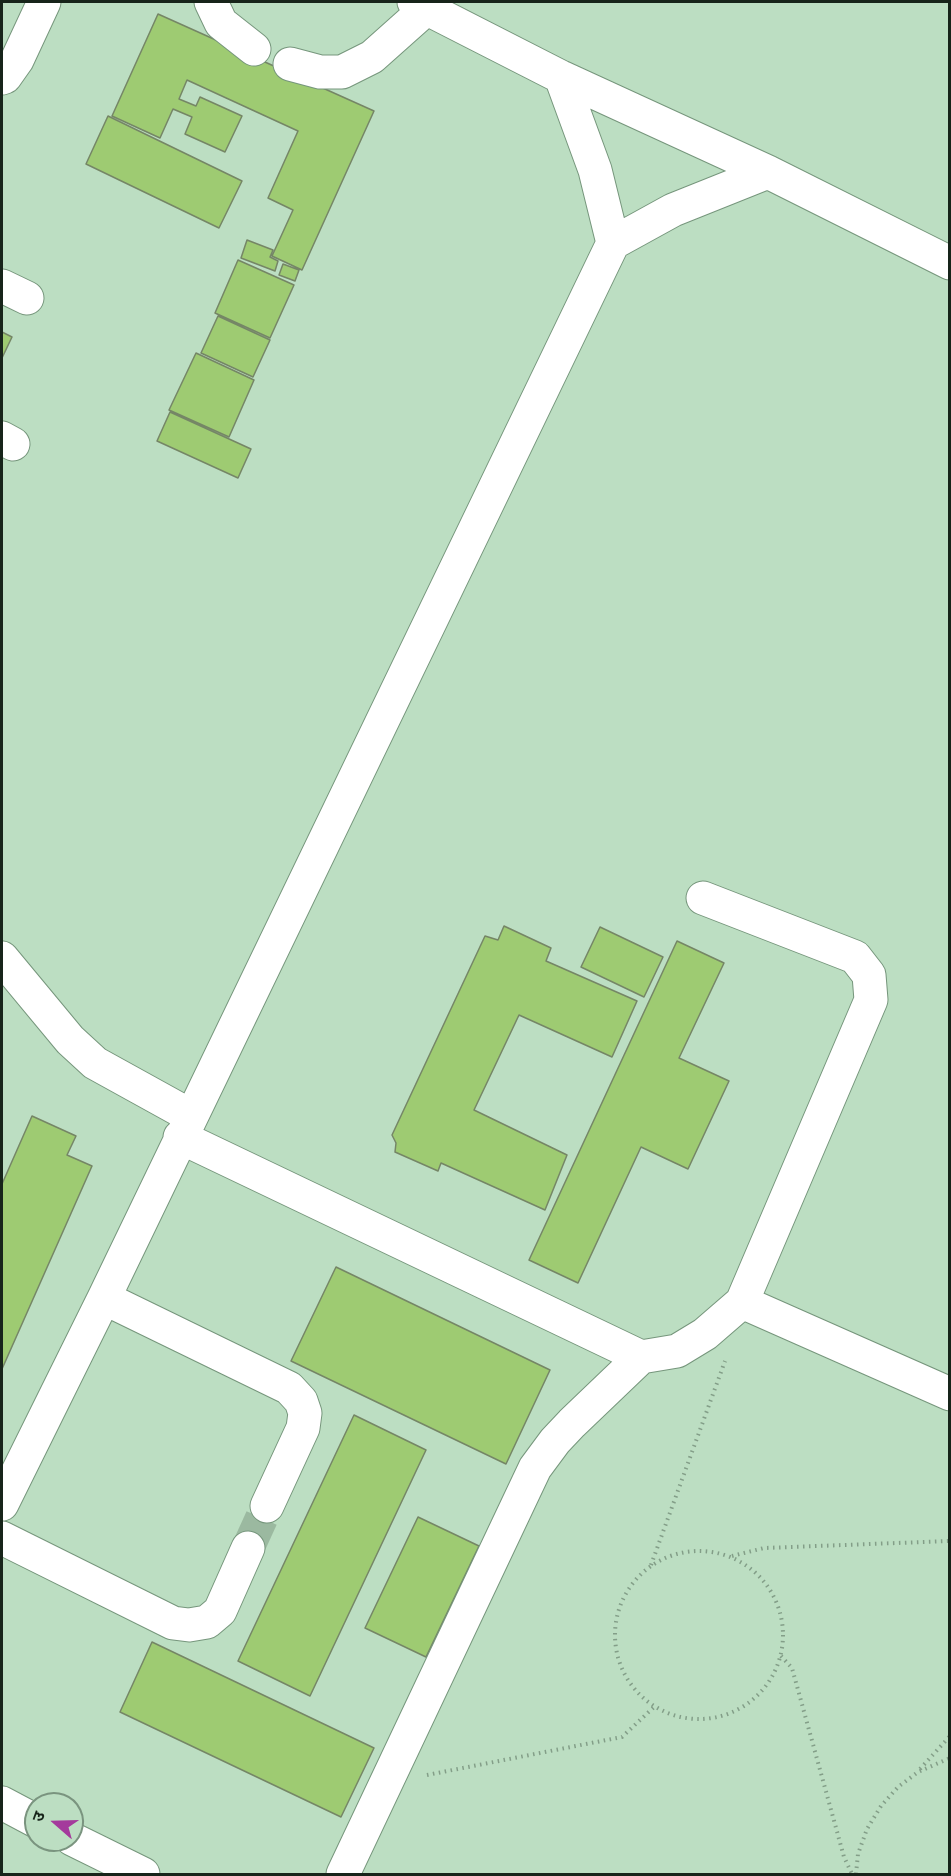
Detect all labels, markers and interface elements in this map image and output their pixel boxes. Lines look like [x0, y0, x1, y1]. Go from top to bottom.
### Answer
north arrow [24, 1792, 84, 1852]
text: उ [27, 1808, 50, 1824]

